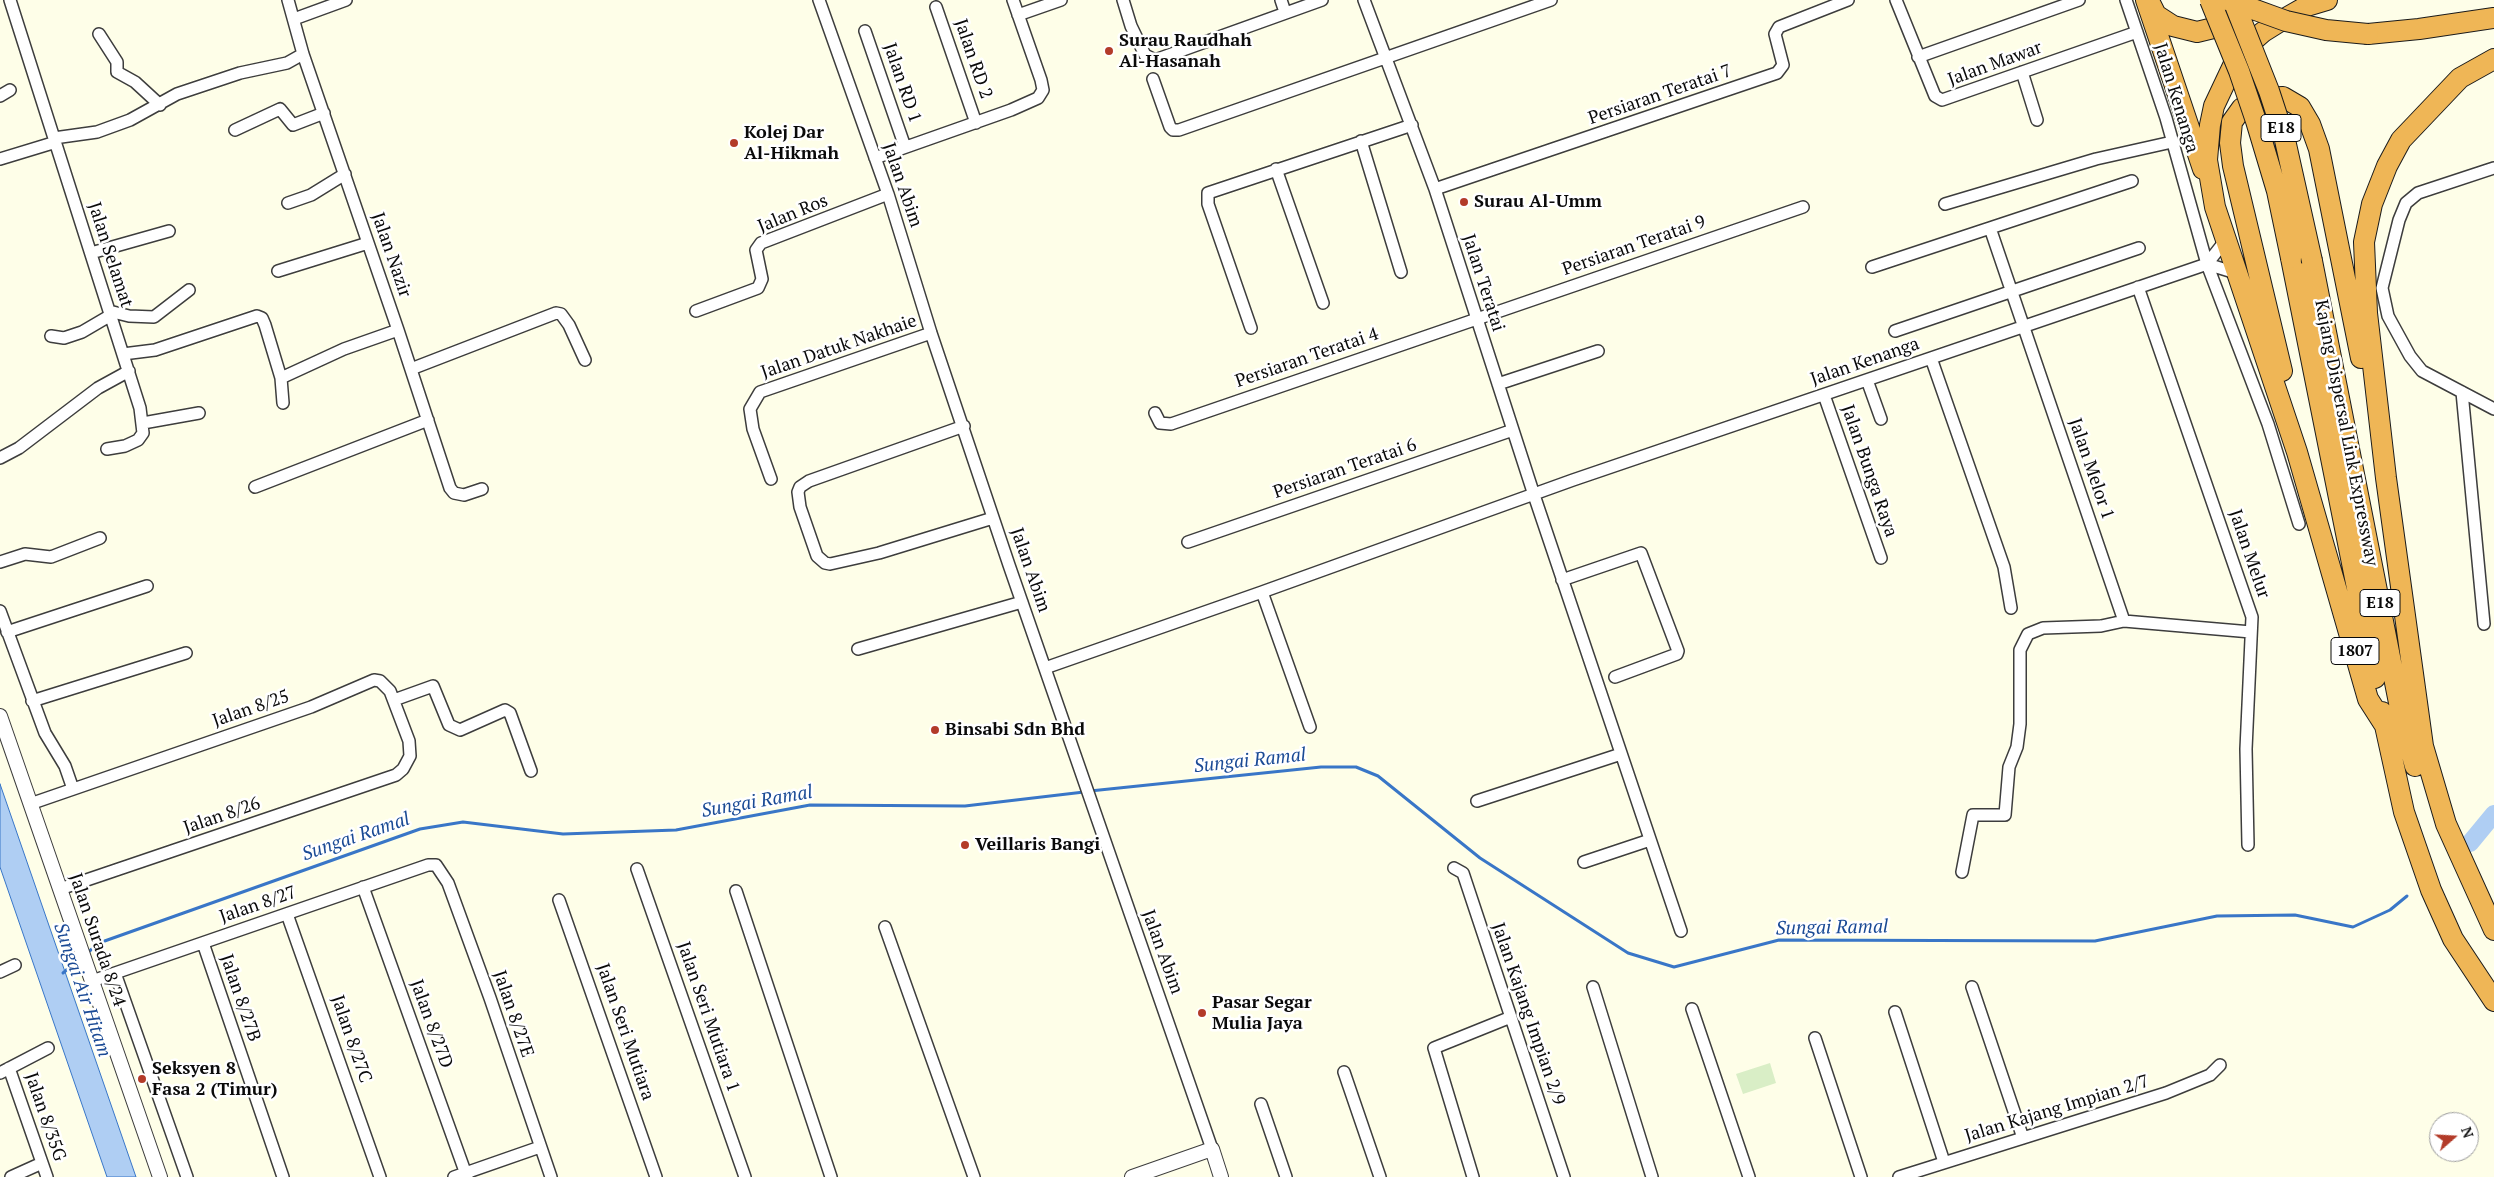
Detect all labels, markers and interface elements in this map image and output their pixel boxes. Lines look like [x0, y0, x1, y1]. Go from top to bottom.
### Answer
street label: Jalan RD 2 [949, 16, 997, 102]
place label: Surau Raudhah Al-Hasanah [1119, 30, 1252, 72]
street label: Jalan Mawar [1945, 37, 2045, 91]
street label: Jalan RD 1 [878, 40, 926, 126]
street label: Jalan Kenanga [2149, 40, 2203, 156]
marker: Surau Raudhah Al-Hasanah [1103, 45, 1115, 57]
street label: Persiaran Teratai 7 [1586, 60, 1734, 130]
road number: E18 [2261, 115, 2301, 142]
place label: Kolej Dar Al-Hikmah [744, 122, 839, 164]
marker: Kolej Dar Al-Hikmah [728, 137, 740, 149]
street label: Jalan Abim [877, 140, 927, 230]
street label: Jalan Ros [755, 190, 831, 238]
place label: Surau Al-Umm [1474, 191, 1602, 213]
marker: Surau Al-Umm [1458, 196, 1470, 208]
street label: Jalan Selamat [83, 200, 137, 310]
street label: Jalan Nazir [366, 210, 416, 300]
street label: Persiaran Teratai 9 [1560, 211, 1708, 281]
street label: Jalan Teratai [1457, 232, 1509, 334]
street label: Kajang Dispersal Link Expressway [2310, 298, 2382, 568]
street label: Jalan Datuk Nakhaie [758, 310, 920, 384]
street label: Persiaran Teratai 4 [1233, 323, 1381, 393]
street label: Jalan Kenanga [1808, 333, 1922, 391]
street label: Jalan Bunga Raya [1836, 402, 1902, 540]
street label: Jalan Melor 1 [2064, 416, 2118, 522]
street label: Persiaran Teratai 6 [1271, 434, 1419, 504]
street label: Jalan Melur [2224, 507, 2274, 601]
street label: Jalan Abim [1005, 525, 1055, 615]
road number: E18 [2360, 590, 2400, 616]
road number: 1807 [2331, 637, 2379, 664]
street label: Jalan 8/25 [210, 686, 292, 732]
place label: Binsabi Sdn Bhd [945, 719, 1085, 741]
marker: Binsabi Sdn Bhd [929, 724, 941, 736]
water label: Sungai Ramal [1193, 744, 1307, 778]
water label: Sungai Ramal [700, 781, 814, 823]
street label: Jalan 8/26 [181, 793, 263, 839]
water label: Sungai Ramal [299, 808, 413, 866]
place label: Veillaris Bangi [975, 834, 1100, 856]
marker: Veillaris Bangi [959, 839, 971, 851]
street label: Jalan Surada 8/24 [64, 871, 130, 1009]
street label: Jalan 8/27 [217, 882, 299, 928]
street label: Jalan Abim [1137, 907, 1187, 997]
water label: Sungai Ramal [1776, 916, 1888, 940]
water label: Sungai Air Hitam [48, 920, 116, 1060]
street label: Jalan Kajang Impian 2/9 [1487, 920, 1569, 1108]
street label: Jalan Seri Mutiara 1 [672, 939, 744, 1095]
street label: Jalan 8/27B [215, 952, 265, 1044]
street label: Jalan Seri Mutiara [591, 961, 659, 1103]
street label: Jalan 8/27E [488, 968, 538, 1060]
street label: Jalan 8/27D [405, 977, 457, 1071]
place label: Pasar Segar Mulia Jaya [1212, 992, 1312, 1034]
street label: Jalan 8/27C [326, 993, 376, 1085]
marker: Pasar Segar Mulia Jaya [1196, 1007, 1208, 1019]
place label: Seksyen 8 Fasa 2 (Timur) [152, 1058, 277, 1100]
street label: Jalan 8/35G [20, 1070, 70, 1164]
street label: Jalan Kajang Impian 2/7 [1962, 1071, 2152, 1147]
marker: Seksyen 8 Fasa 2 (Timur) [136, 1073, 148, 1085]
north arrow [2429, 1112, 2479, 1162]
text: N [2457, 1124, 2478, 1140]

